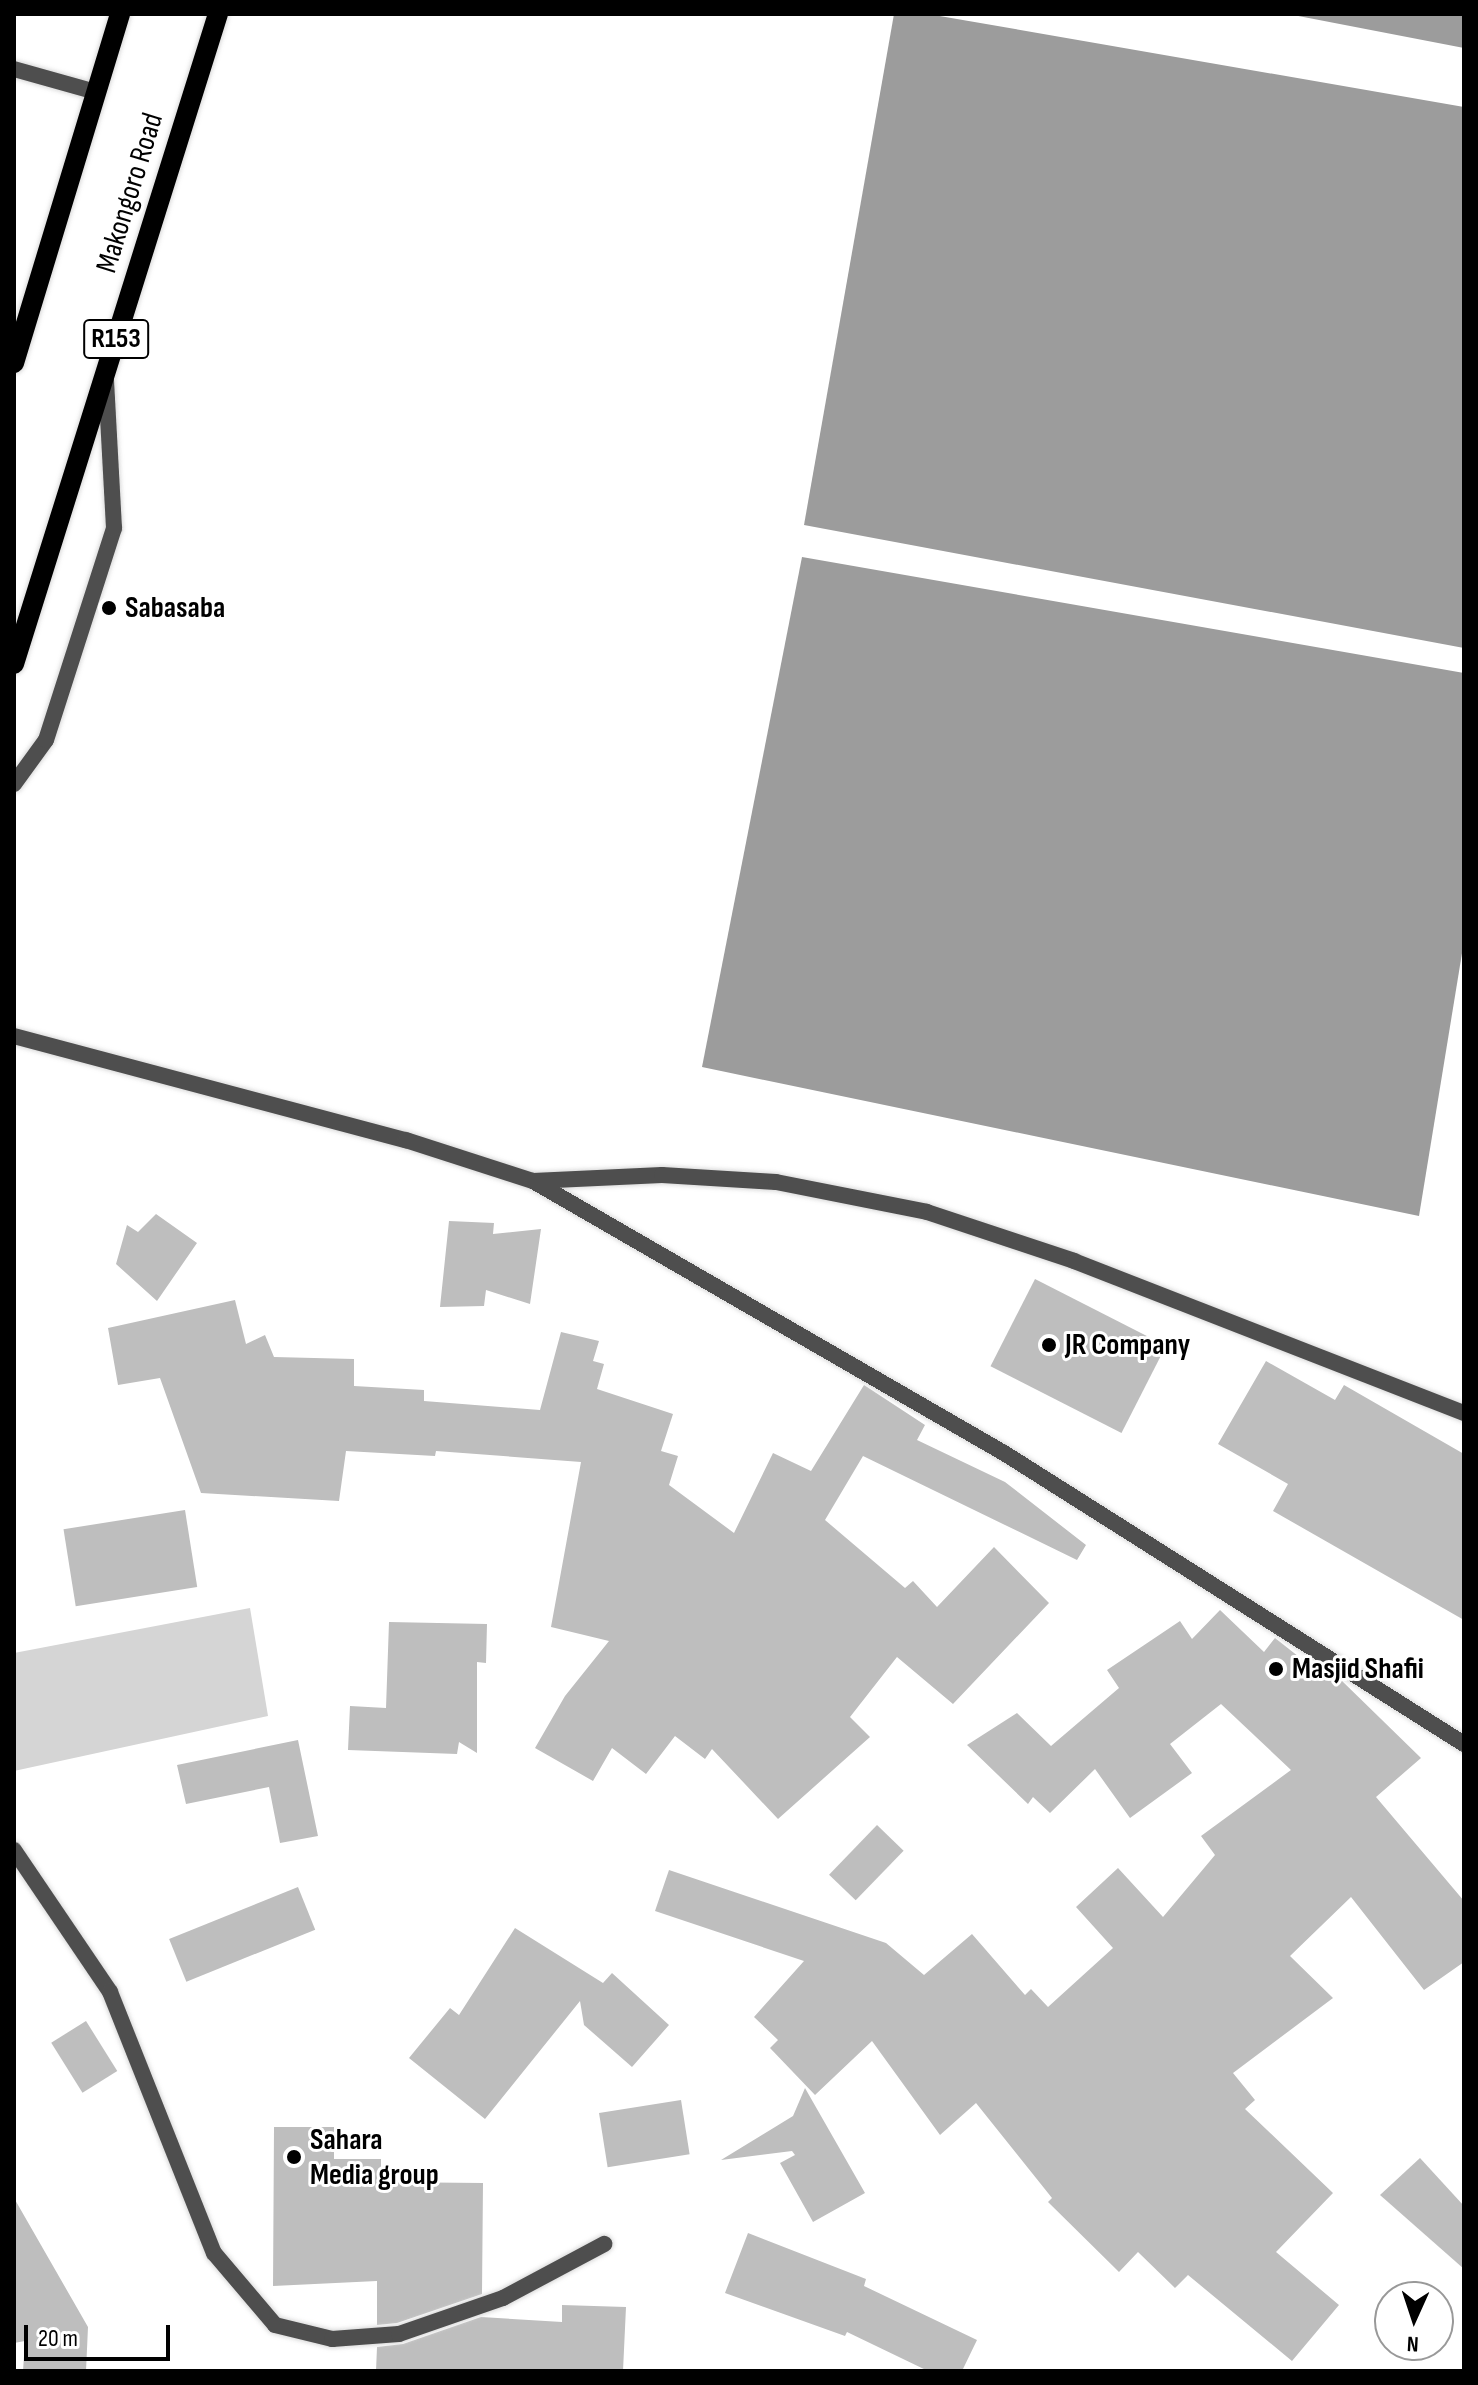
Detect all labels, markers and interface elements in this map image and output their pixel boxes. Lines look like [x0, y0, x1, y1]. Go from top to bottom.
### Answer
street label: Makongoro Road [89, 109, 171, 277]
road number: R153 [82, 315, 150, 363]
place label: Sabasaba [125, 590, 225, 626]
marker: Sabasaba [100, 599, 118, 617]
place label: JR Company [1065, 1327, 1190, 1363]
marker: JR Company [1040, 1336, 1058, 1354]
place label: Masjid Shafii [1292, 1651, 1424, 1687]
marker: Masjid Shafii [1267, 1660, 1285, 1678]
place label: Sahara Media group [310, 2122, 439, 2192]
marker: Sahara Media group [285, 2148, 303, 2166]
north arrow [1374, 2281, 1454, 2361]
scale bar [28, 2309, 174, 2359]
text: 20 m [38, 2324, 78, 2353]
text: N [1406, 2330, 1419, 2357]

